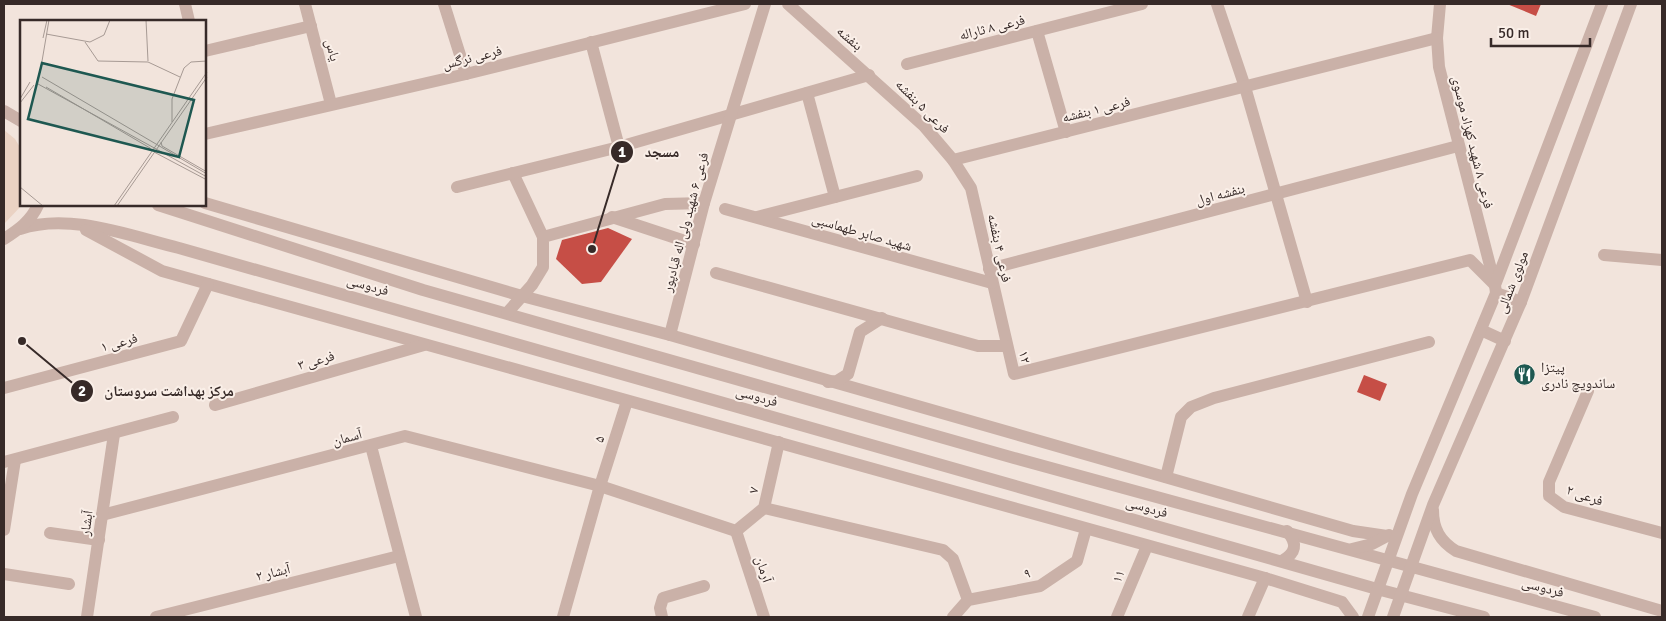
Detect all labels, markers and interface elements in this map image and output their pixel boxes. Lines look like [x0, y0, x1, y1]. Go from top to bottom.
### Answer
street label: فرعی ۸ ثاراله [958, 11, 1027, 44]
scale bar [1491, 15, 1590, 47]
inset map [20, 20, 206, 206]
street label: بنفشه [833, 22, 866, 54]
text: 50 m [1498, 24, 1529, 42]
street label: یاس [321, 37, 344, 63]
street label: فرعی نرگس [441, 42, 504, 73]
street label: فرعی ۸ شهید کهزاد موسوی [1448, 74, 1497, 210]
street label: فرعی ۵ بنفشه [892, 76, 953, 137]
street label: فرعی ۱ بنفشه [1060, 93, 1132, 126]
callout: مسجد [610, 137, 689, 167]
text: 1 [618, 143, 626, 161]
text: مسجد [645, 143, 679, 161]
street label: فرعی ۶ شهید ولی اله قبادپور [658, 150, 712, 295]
street label: بنفشه اول [1194, 180, 1247, 209]
street label: شهید صابر طهماسبی [810, 210, 914, 255]
street label: فرعی ۴ بنفشه [984, 212, 1015, 284]
street label: مولوی شمالی [1493, 249, 1532, 316]
street label: فردوسی [345, 271, 391, 300]
street label: فرعی ۱ [99, 329, 140, 356]
street label: فرعی ۳ [296, 347, 337, 374]
street label: ۱۲ [1015, 349, 1034, 365]
place label: پیتزا ساندویچ نادری [1541, 359, 1615, 393]
restaurant icon: پیتزا ساندویچ نادری [1513, 363, 1537, 387]
callout: مرکز بهداشت سروستان [69, 376, 244, 406]
text: 2 [78, 382, 86, 400]
text: مرکز بهداشت سروستان [104, 382, 234, 400]
street label: فردوسی [734, 382, 780, 411]
street label: آسمان [330, 425, 364, 450]
street label: ۵ [590, 434, 609, 445]
street label: فرعی ۲ [1564, 481, 1605, 510]
street label: ۷ [744, 485, 762, 495]
street label: فردوسی [1124, 493, 1170, 522]
street label: آبشار [76, 509, 97, 538]
street label: آرمان [751, 554, 776, 585]
street label: آبشار ۲ [254, 560, 292, 585]
street label: ۹ [1022, 565, 1032, 582]
street label: ۱۱ [1108, 567, 1129, 585]
street label: فردوسی [1520, 574, 1566, 601]

